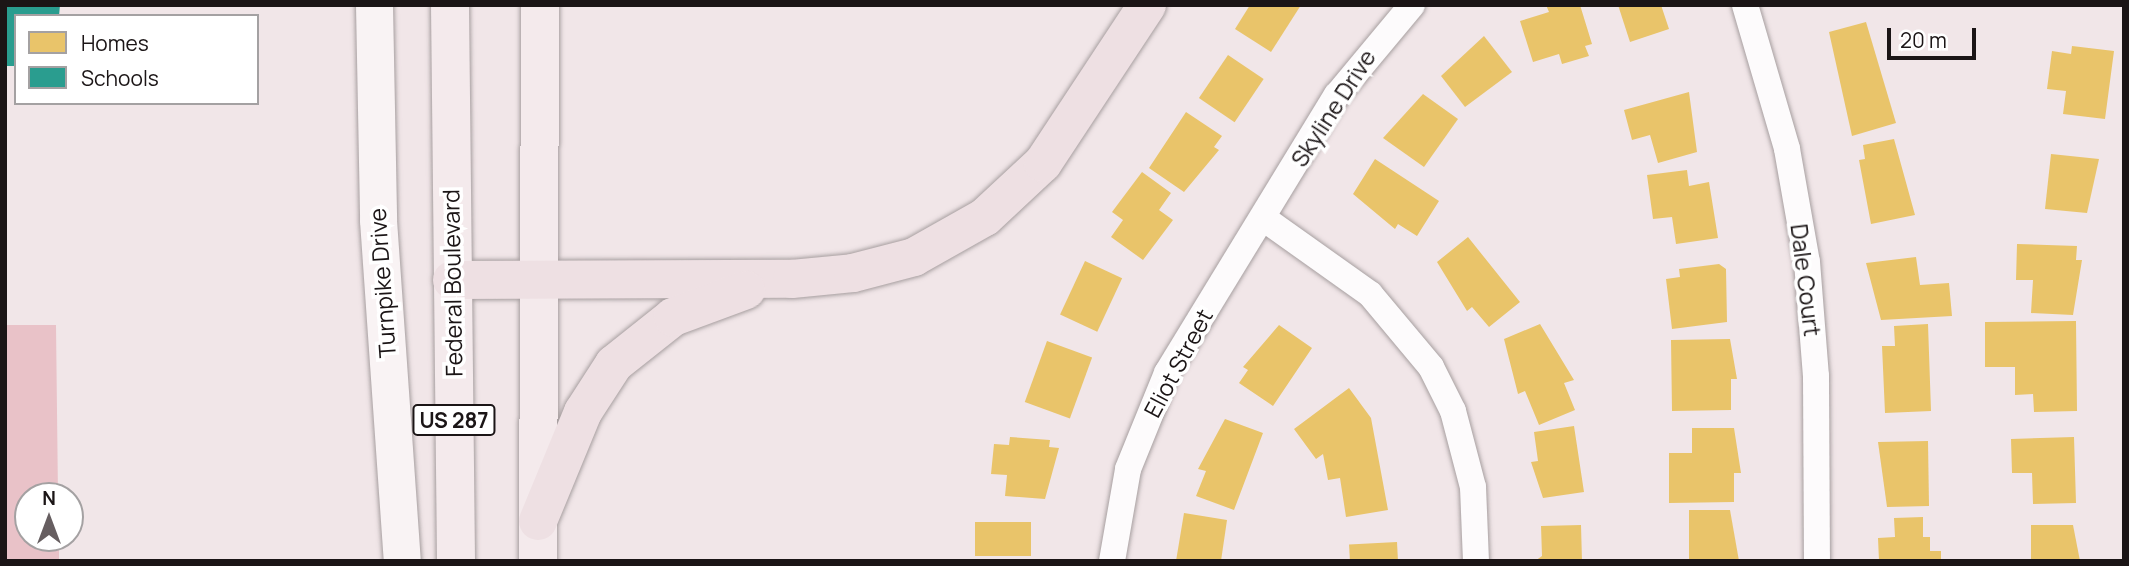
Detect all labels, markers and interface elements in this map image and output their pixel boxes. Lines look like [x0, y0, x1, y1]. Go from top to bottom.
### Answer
legend [14, 14, 259, 105]
scale bar [1891, 14, 1980, 58]
text: 20 m [1900, 26, 1947, 54]
text: Homes [81, 29, 149, 57]
street label: Skyline Drive [1285, 44, 1381, 172]
text: Schools [81, 64, 159, 92]
street label: Federal Boulevard [437, 189, 467, 377]
street label: Turnpike Drive [363, 207, 401, 359]
street label: Dale Court [1785, 222, 1827, 338]
street label: Eliot Street [1138, 304, 1218, 422]
road number: US 287 [412, 402, 496, 438]
north arrow [14, 482, 84, 552]
text: N [42, 485, 56, 511]

